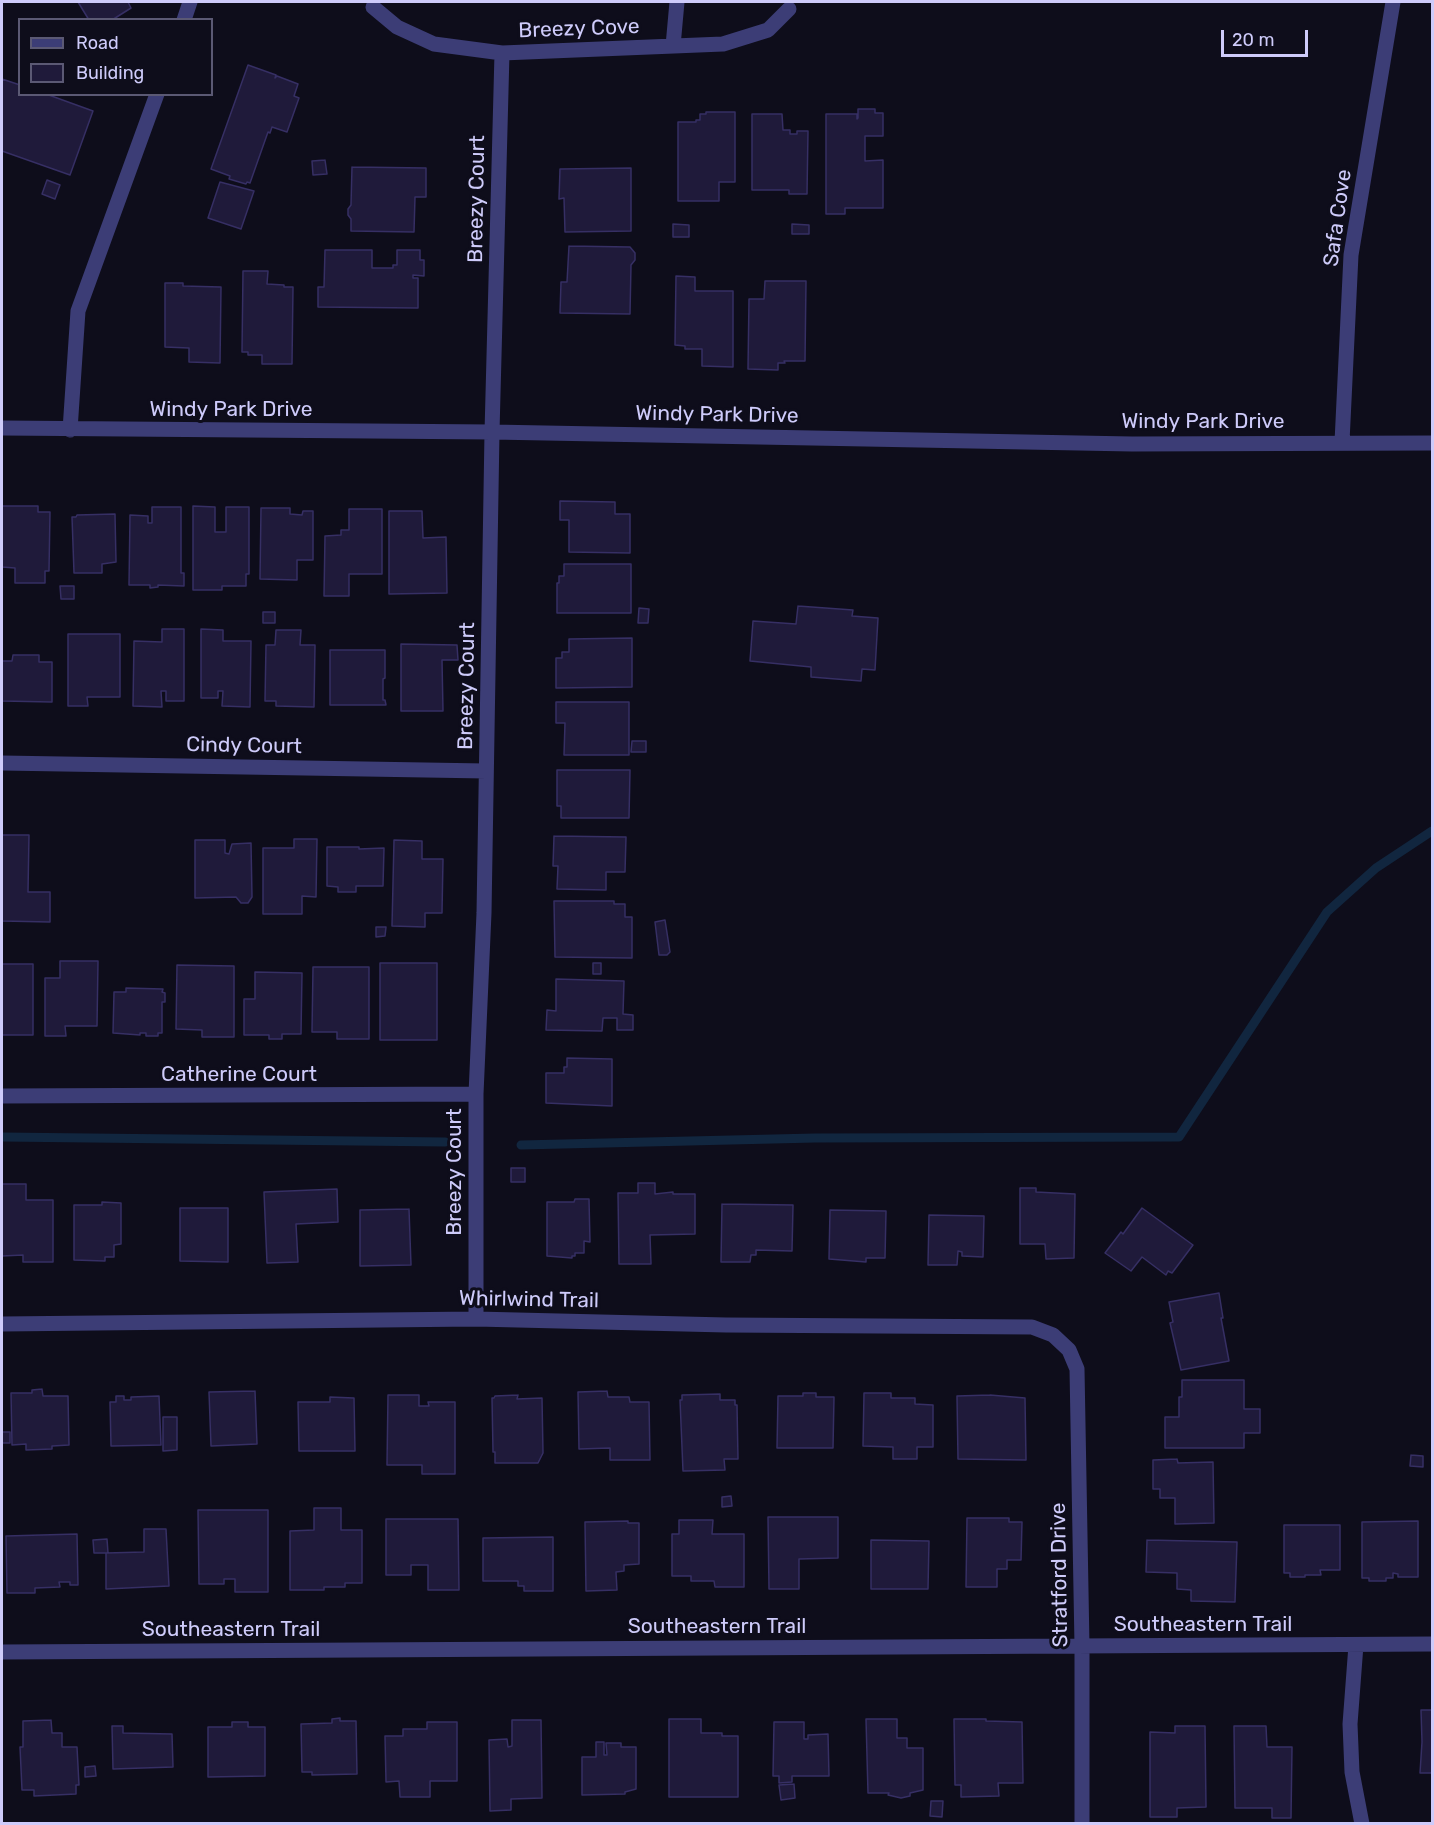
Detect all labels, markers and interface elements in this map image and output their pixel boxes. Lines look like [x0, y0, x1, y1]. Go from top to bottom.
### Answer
street label: Breezy Cove [518, 14, 640, 44]
legend [18, 18, 213, 96]
scale bar [1224, 18, 1311, 56]
text: 20 m [1232, 29, 1274, 51]
text: Road [76, 32, 119, 54]
text: Building [76, 62, 144, 84]
street label: Breezy Court [463, 135, 491, 263]
street label: Safa Cove [1319, 168, 1357, 268]
street label: Windy Park Drive [149, 397, 313, 423]
street label: Windy Park Drive [635, 401, 799, 429]
street label: Windy Park Drive [1121, 409, 1285, 435]
street label: Breezy Court [453, 622, 481, 750]
street label: Cindy Court [186, 732, 302, 760]
street label: Catherine Court [161, 1062, 317, 1088]
street label: Breezy Court [442, 1108, 468, 1236]
street label: Whirlwind Trail [459, 1286, 599, 1314]
street label: Stratford Drive [1046, 1502, 1074, 1648]
street label: Southeastern Trail [1114, 1612, 1292, 1638]
street label: Southeastern Trail [628, 1614, 806, 1640]
street label: Southeastern Trail [142, 1617, 320, 1643]

